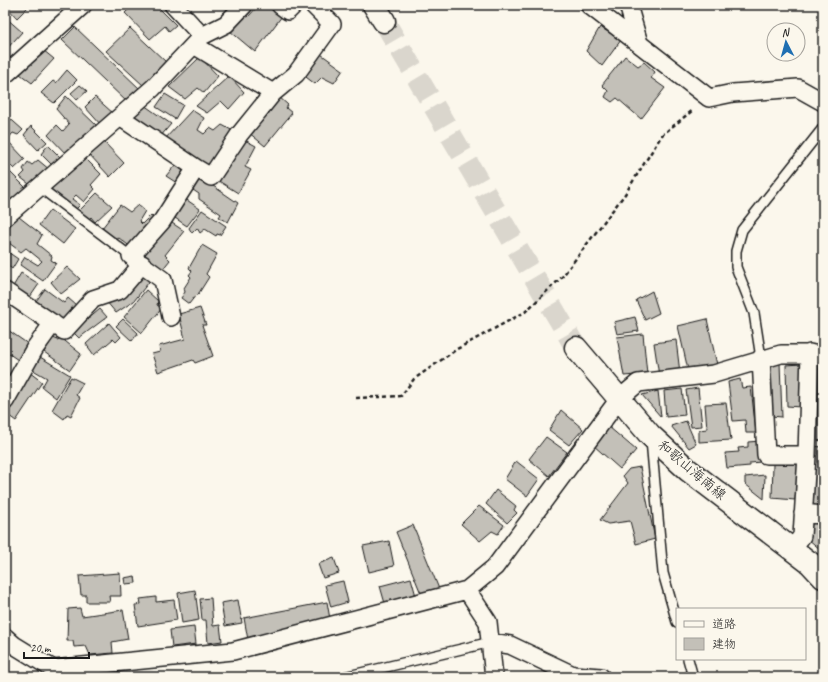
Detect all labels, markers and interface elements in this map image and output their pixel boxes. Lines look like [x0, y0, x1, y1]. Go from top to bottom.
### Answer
north arrow [766, 22, 806, 62]
text: N [781, 25, 791, 39]
street label: 和歌山海南線 [654, 436, 730, 504]
legend [676, 608, 806, 660]
text: 道路 [712, 616, 736, 632]
scale bar [24, 634, 89, 660]
text: 建物 [712, 636, 736, 652]
text: 20 m [30, 640, 52, 656]

